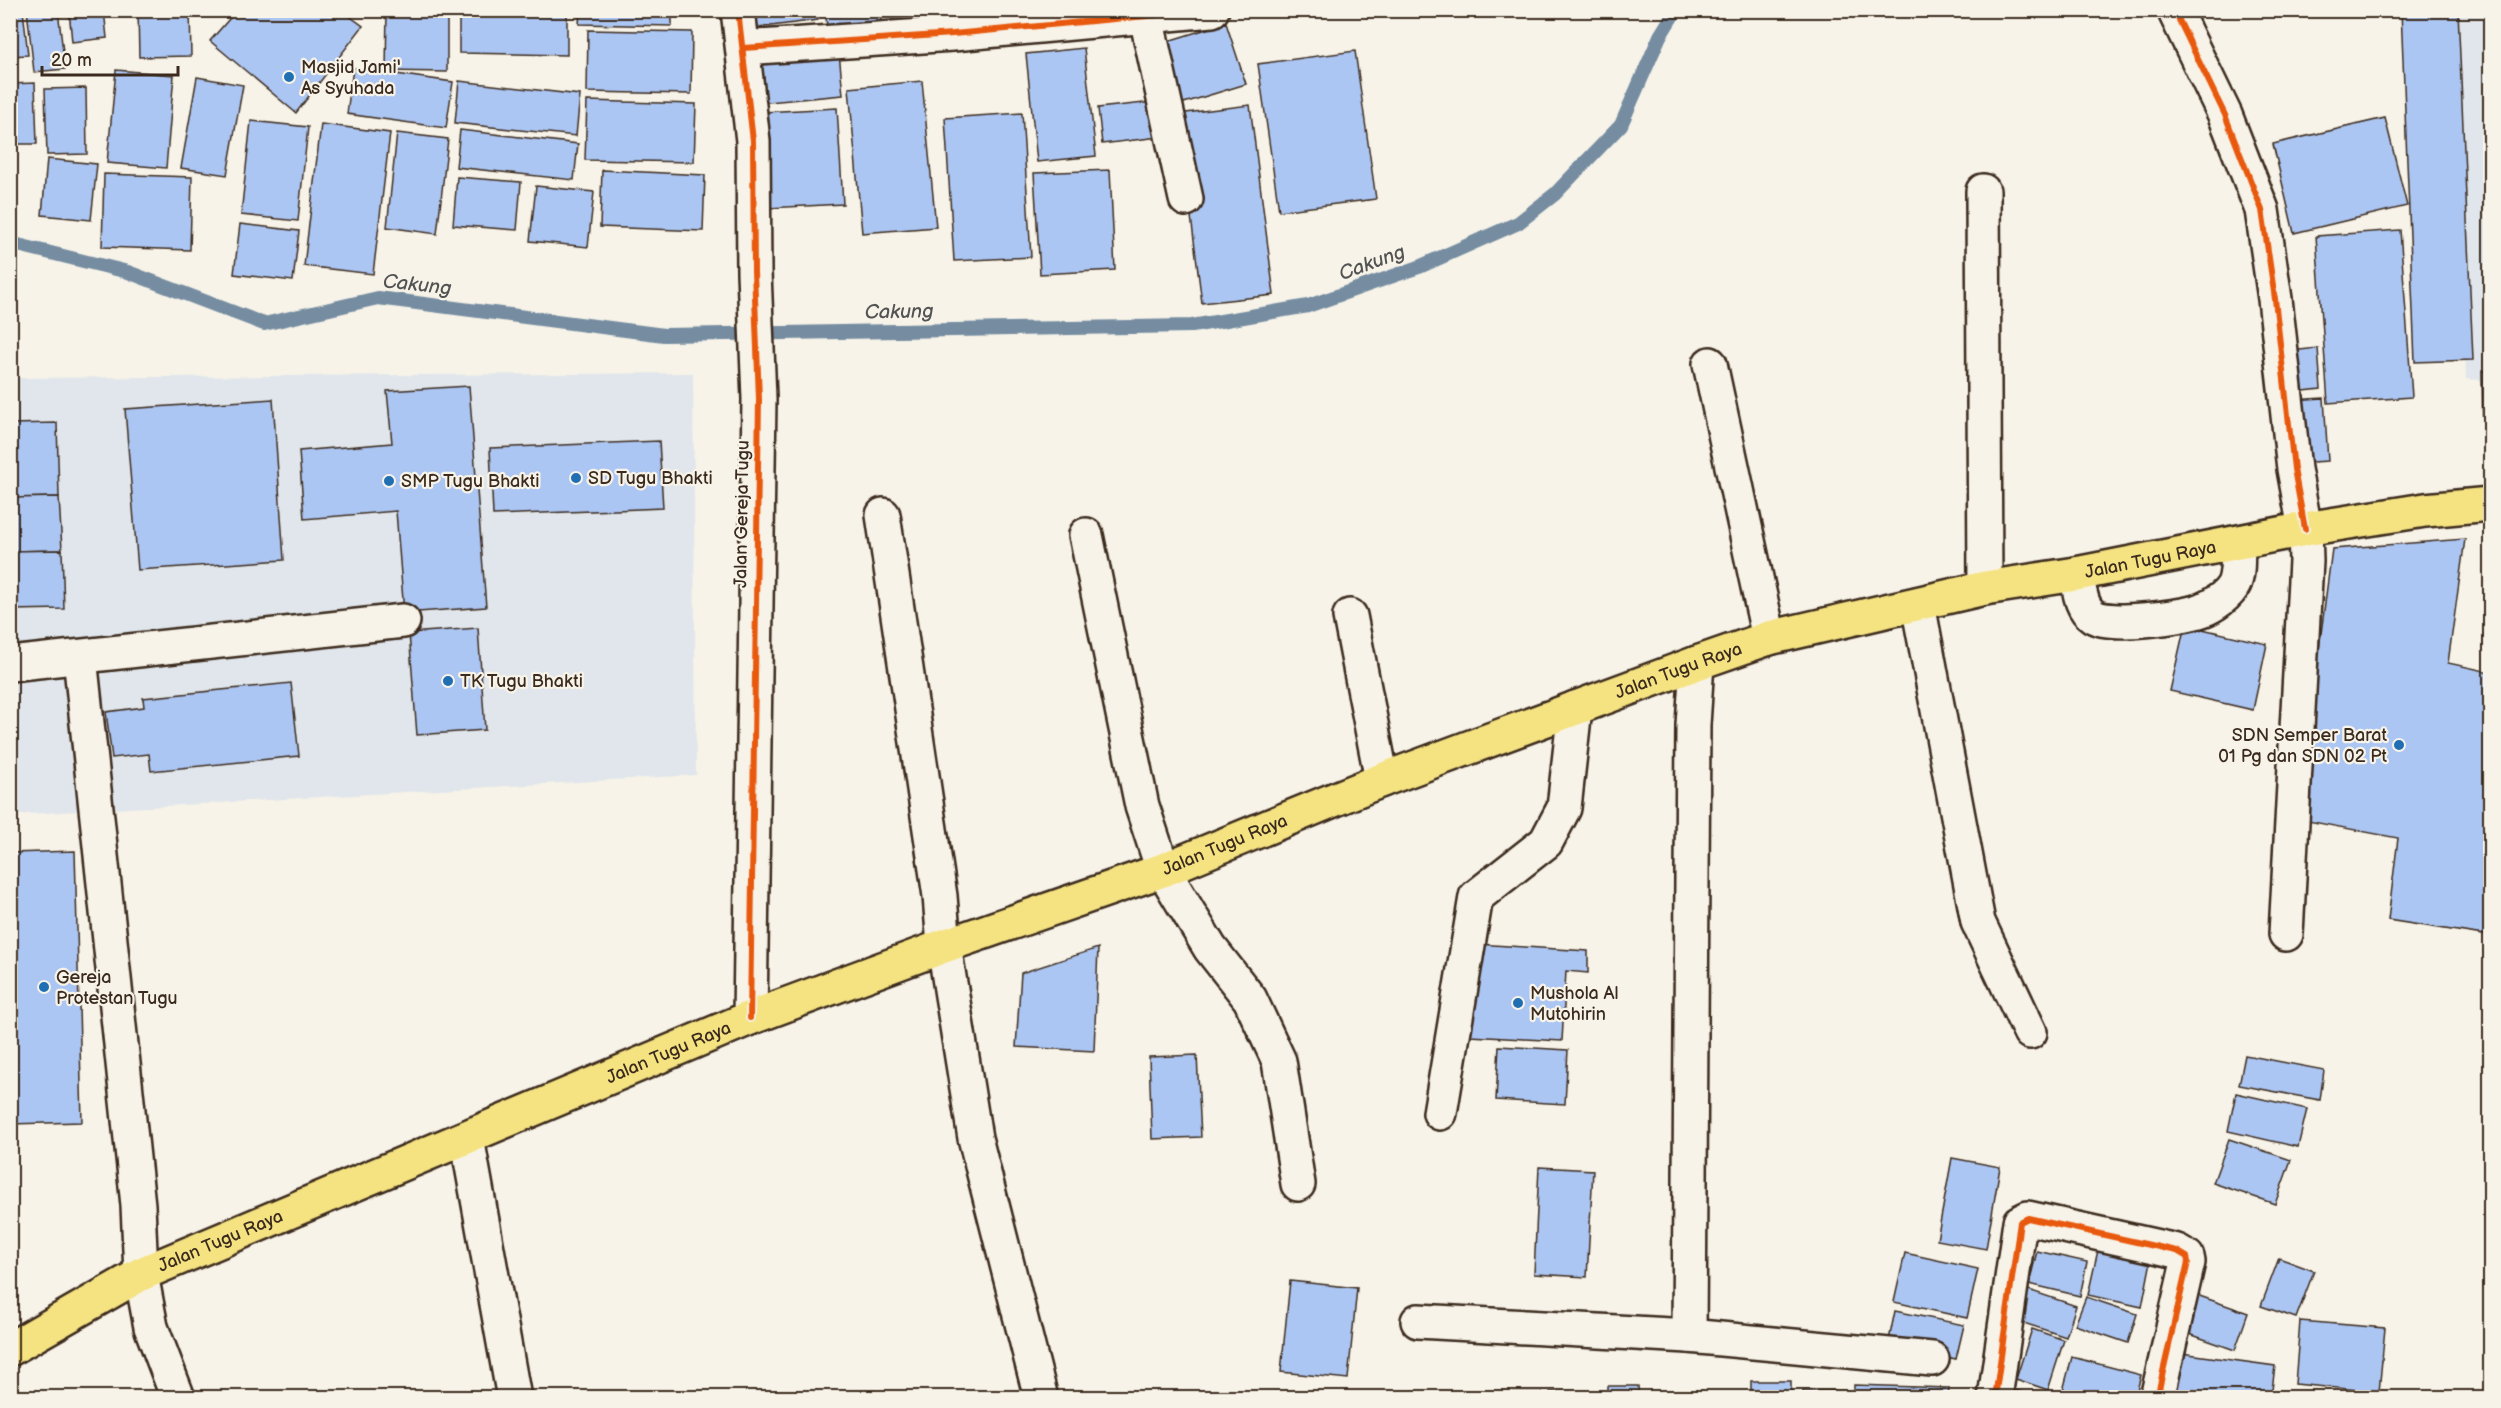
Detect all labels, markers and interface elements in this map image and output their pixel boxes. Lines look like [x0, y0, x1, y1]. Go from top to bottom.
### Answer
scale bar [42, 39, 178, 77]
text: 20 m [51, 50, 92, 71]
place label: Masjid Jami' As Syuhada [301, 57, 401, 99]
marker: Masjid Jami' As Syuhada [282, 70, 296, 84]
water label: Cakung [1336, 240, 1408, 286]
water label: Cakung [382, 269, 452, 301]
water label: Cakung [864, 299, 934, 325]
street label: Jalan Gereja Tugu [730, 440, 754, 588]
place label: SD Tugu Bhakti [588, 468, 713, 489]
place label: SMP Tugu Bhakti [401, 471, 539, 492]
marker: SD Tugu Bhakti [569, 471, 583, 485]
marker: SMP Tugu Bhakti [382, 474, 396, 488]
street label: Jalan Tugu Raya [2083, 536, 2218, 583]
street label: Jalan Tugu Raya [1612, 638, 1745, 703]
place label: TK Tugu Bhakti [460, 671, 583, 692]
marker: TK Tugu Bhakti [441, 674, 455, 688]
place label: SDN Semper Barat 01 Pg dan SDN 02 Pt [2218, 725, 2387, 767]
marker: SDN Semper Barat 01 Pg dan SDN 02 Pt [2392, 738, 2406, 752]
street label: Jalan Tugu Raya [1159, 810, 1290, 880]
place label: Gereja Protestan Tugu [56, 967, 178, 1009]
marker: Gereja Protestan Tugu [37, 980, 51, 994]
place label: Mushola Al Mutohirin [1530, 983, 1619, 1025]
marker: Mushola Al Mutohirin [1511, 996, 1525, 1010]
street label: Jalan Tugu Raya [603, 1017, 734, 1088]
street label: Jalan Tugu Raya [155, 1205, 286, 1276]

